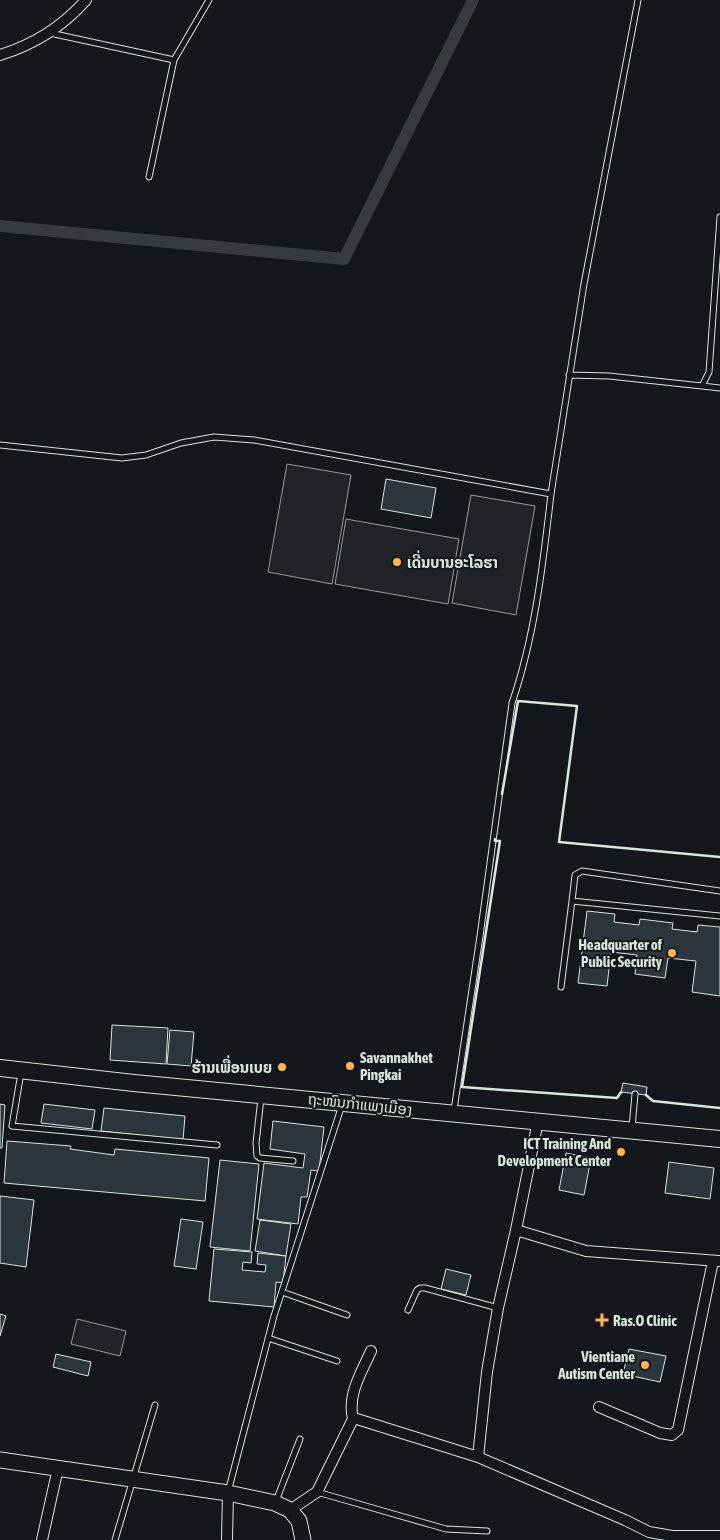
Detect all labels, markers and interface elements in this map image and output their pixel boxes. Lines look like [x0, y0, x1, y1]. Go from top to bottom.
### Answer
place label: ເດີ່ນບານອະໂລຮາ [407, 550, 498, 571]
marker: ເດີ່ນບານອະໂລຮາ [391, 556, 403, 568]
place label: Headquarter of Public Security [578, 936, 663, 970]
marker: Headquarter of Public Security [666, 947, 678, 959]
place label: Savannakhet Pingkai [360, 1049, 433, 1083]
place label: ຮ້ານເພື່ອນເບຍ [192, 1055, 272, 1076]
marker: Savannakhet Pingkai [344, 1060, 356, 1072]
marker: ຮ້ານເພື່ອນເບຍ [276, 1061, 288, 1073]
street label: ຖະໜົນກຳແພງເມືອງ [307, 1090, 413, 1118]
place label: ICT Training And Development Center [498, 1135, 612, 1169]
marker: ICT Training And Development Center [615, 1146, 627, 1158]
place label: Ras.O Clinic [613, 1312, 677, 1329]
marker: Ras.O Clinic [595, 1313, 609, 1327]
place label: Vientiane Autism Center [557, 1348, 636, 1382]
marker: Vientiane Autism Center [639, 1359, 651, 1371]

